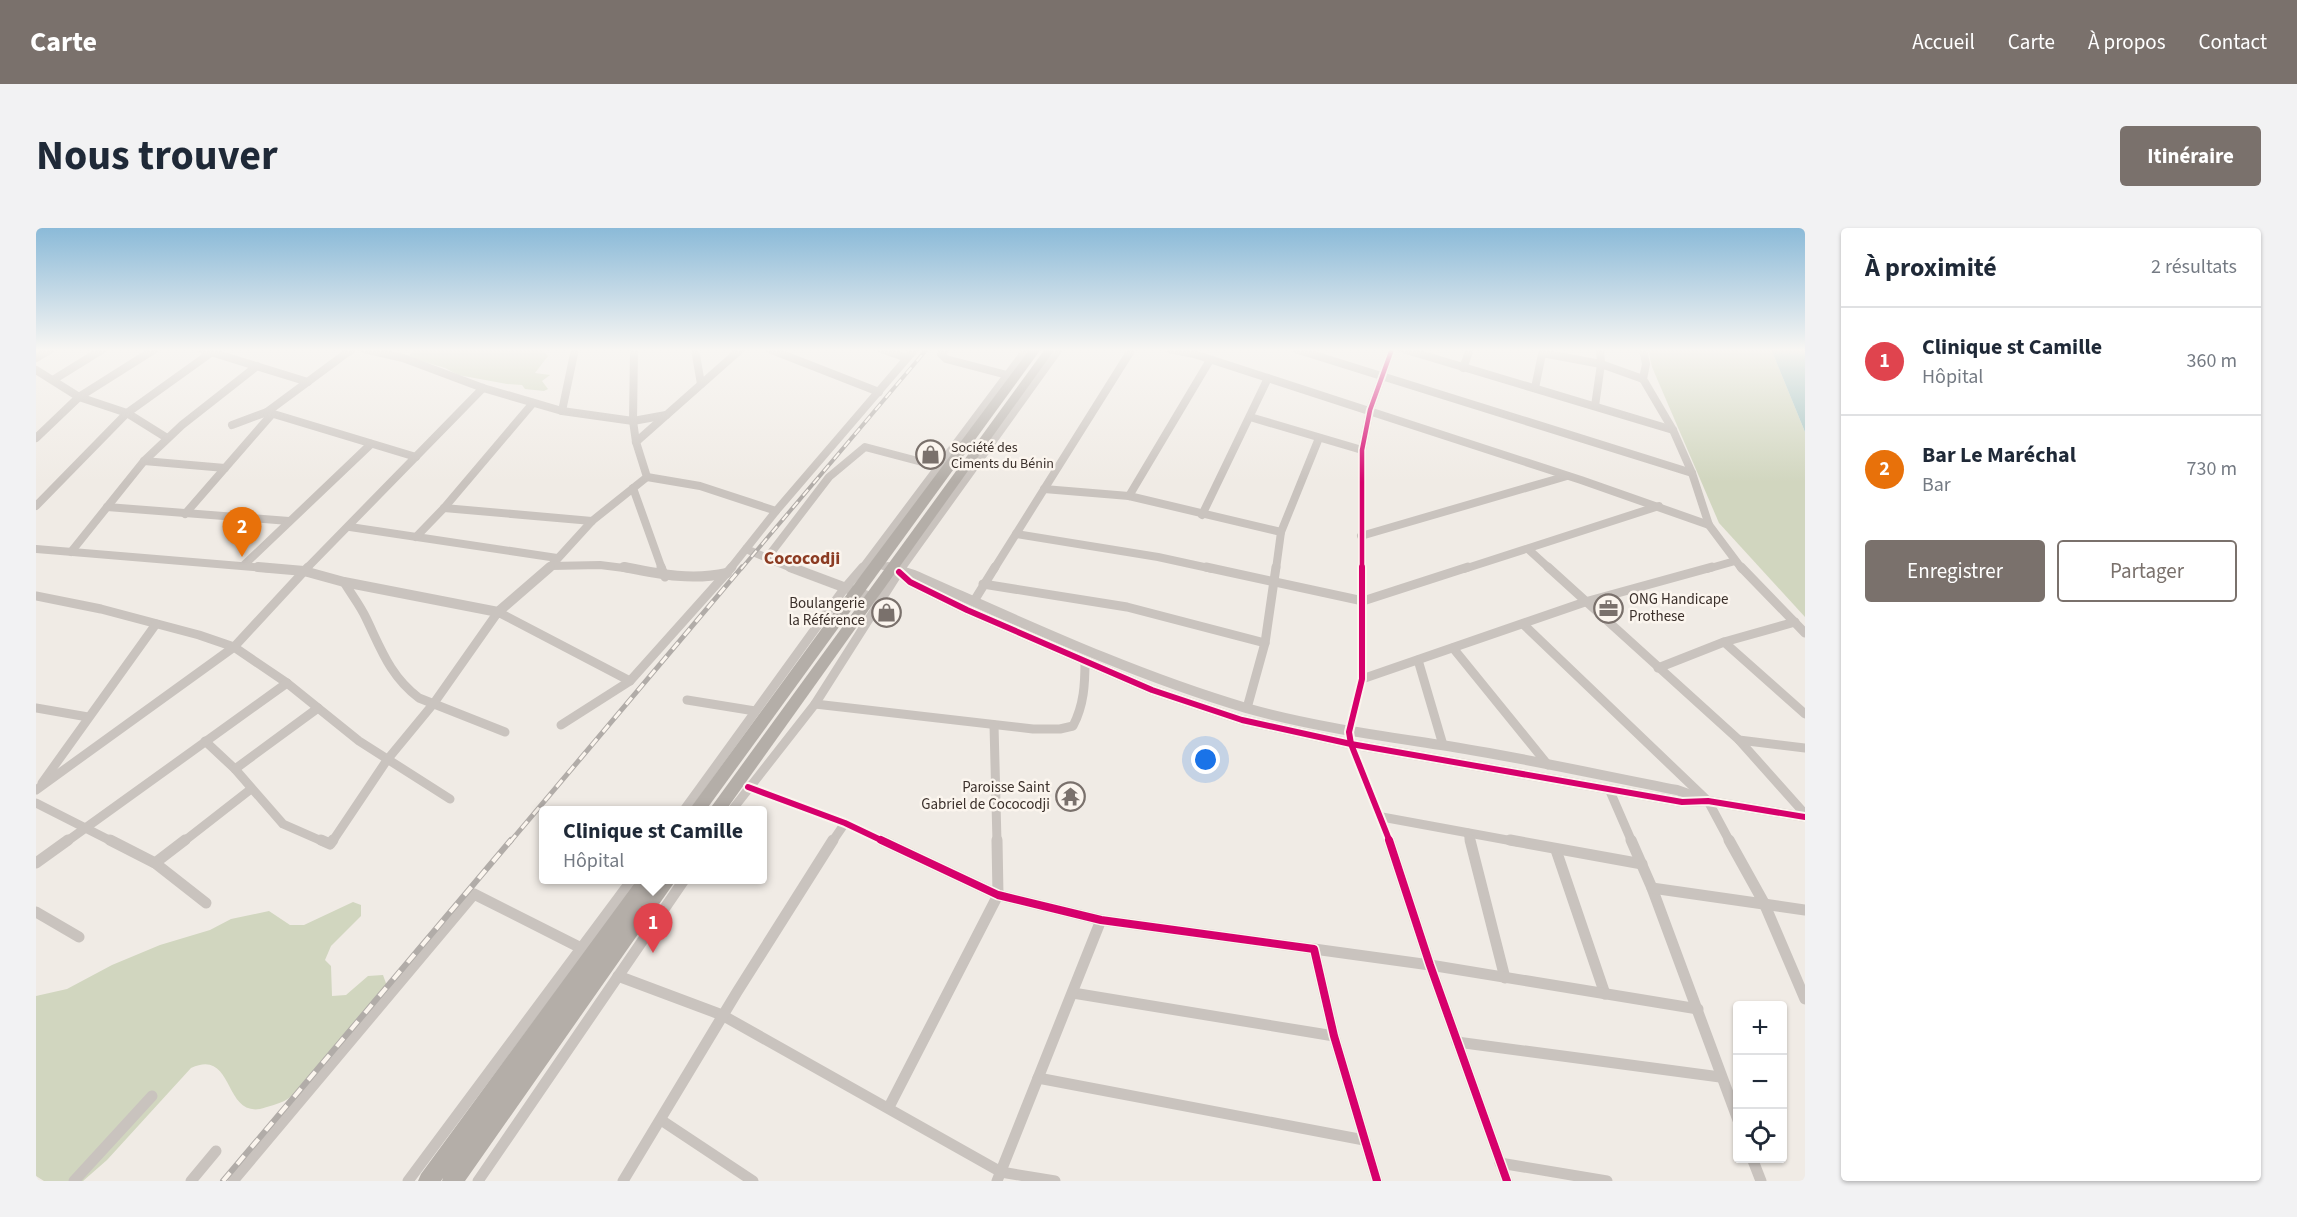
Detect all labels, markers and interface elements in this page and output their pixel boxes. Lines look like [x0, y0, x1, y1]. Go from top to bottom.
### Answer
text: Carte [30, 22, 97, 62]
text: Accueil [1912, 27, 1975, 57]
text: Carte [2008, 27, 2055, 57]
text: À propos [2088, 27, 2165, 57]
text: Contact [2198, 27, 2267, 57]
text: Nous trouver [36, 126, 278, 186]
button: Itinéraire [2120, 126, 2261, 186]
text: À proximité [1865, 249, 1997, 286]
text: 2 résultats [2151, 253, 2237, 281]
text: Clinique st Camille [1922, 331, 2102, 363]
text: 1 [1879, 347, 1890, 375]
text: 360 m [2187, 347, 2237, 375]
text: Hôpital [1922, 363, 1983, 391]
place label: Société des Ciments du Bénin [951, 438, 1054, 474]
shop icon: Société des Ciments du Bénin [914, 439, 946, 471]
text: Bar Le Maréchal [1922, 439, 2076, 471]
text: 2 [1879, 455, 1890, 483]
text: 730 m [2187, 455, 2237, 483]
text: Bar [1922, 471, 1951, 499]
pin: 2 [222, 508, 262, 557]
button: Enregistrer [1865, 540, 2045, 602]
button: Partager [2057, 540, 2237, 602]
district label: Cococodji [764, 546, 840, 571]
place label: ONG Handicape Prothese [1629, 589, 1729, 627]
office icon: ONG Handicape Prothese [1592, 592, 1624, 624]
place label: Boulangerie la Référence [788, 593, 865, 631]
shop icon: Boulangerie la Référence [870, 596, 902, 628]
your location [1191, 745, 1220, 774]
place label: Paroisse Saint Gabriel de Cococodji [921, 777, 1050, 815]
temple icon: Paroisse Saint Gabriel de Cococodji [1055, 780, 1087, 812]
popup [539, 806, 767, 884]
text: Clinique st Camille [563, 815, 743, 847]
text: Hôpital [563, 847, 624, 875]
pin: 1 [634, 904, 672, 953]
map controls [1733, 1001, 1787, 1163]
button: + [1733, 1001, 1787, 1055]
button: − [1733, 1055, 1787, 1109]
button: locate [1733, 1109, 1787, 1163]

